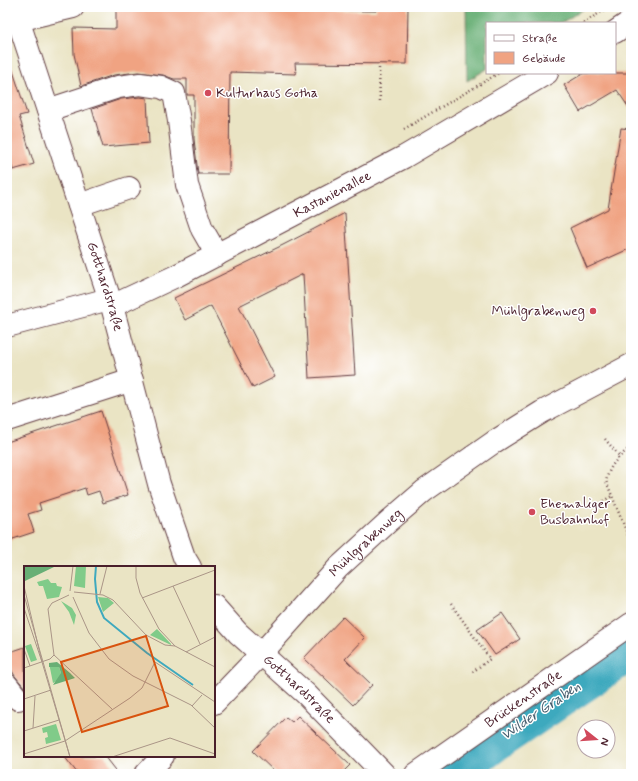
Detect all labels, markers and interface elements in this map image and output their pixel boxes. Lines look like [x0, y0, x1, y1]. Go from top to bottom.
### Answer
legend [486, 22, 616, 74]
text: Straße [522, 31, 557, 47]
text: Gebäude [522, 51, 565, 67]
place label: Kulturhaus Gotha [216, 84, 318, 102]
marker: Kulturhaus Gotha [203, 88, 213, 98]
street label: Kastanienallee [290, 167, 375, 222]
street label: Gotthardstraße [83, 239, 127, 333]
place label: Mühlgrabenweg [492, 302, 585, 321]
marker: Mühlgrabenweg [588, 306, 598, 316]
place label: Ehemaliger Busbahnhof [540, 495, 610, 529]
street label: Mühlgrabenweg [325, 504, 407, 581]
marker: Ehemaliger Busbahnhof [527, 507, 537, 517]
inset map [24, 566, 215, 757]
street label: Gotthardstraße [259, 651, 339, 728]
street label: Brückenstraße [481, 666, 566, 732]
water label: Wilder Graben [497, 677, 585, 745]
north arrow [576, 719, 616, 759]
text: N [597, 736, 612, 747]

